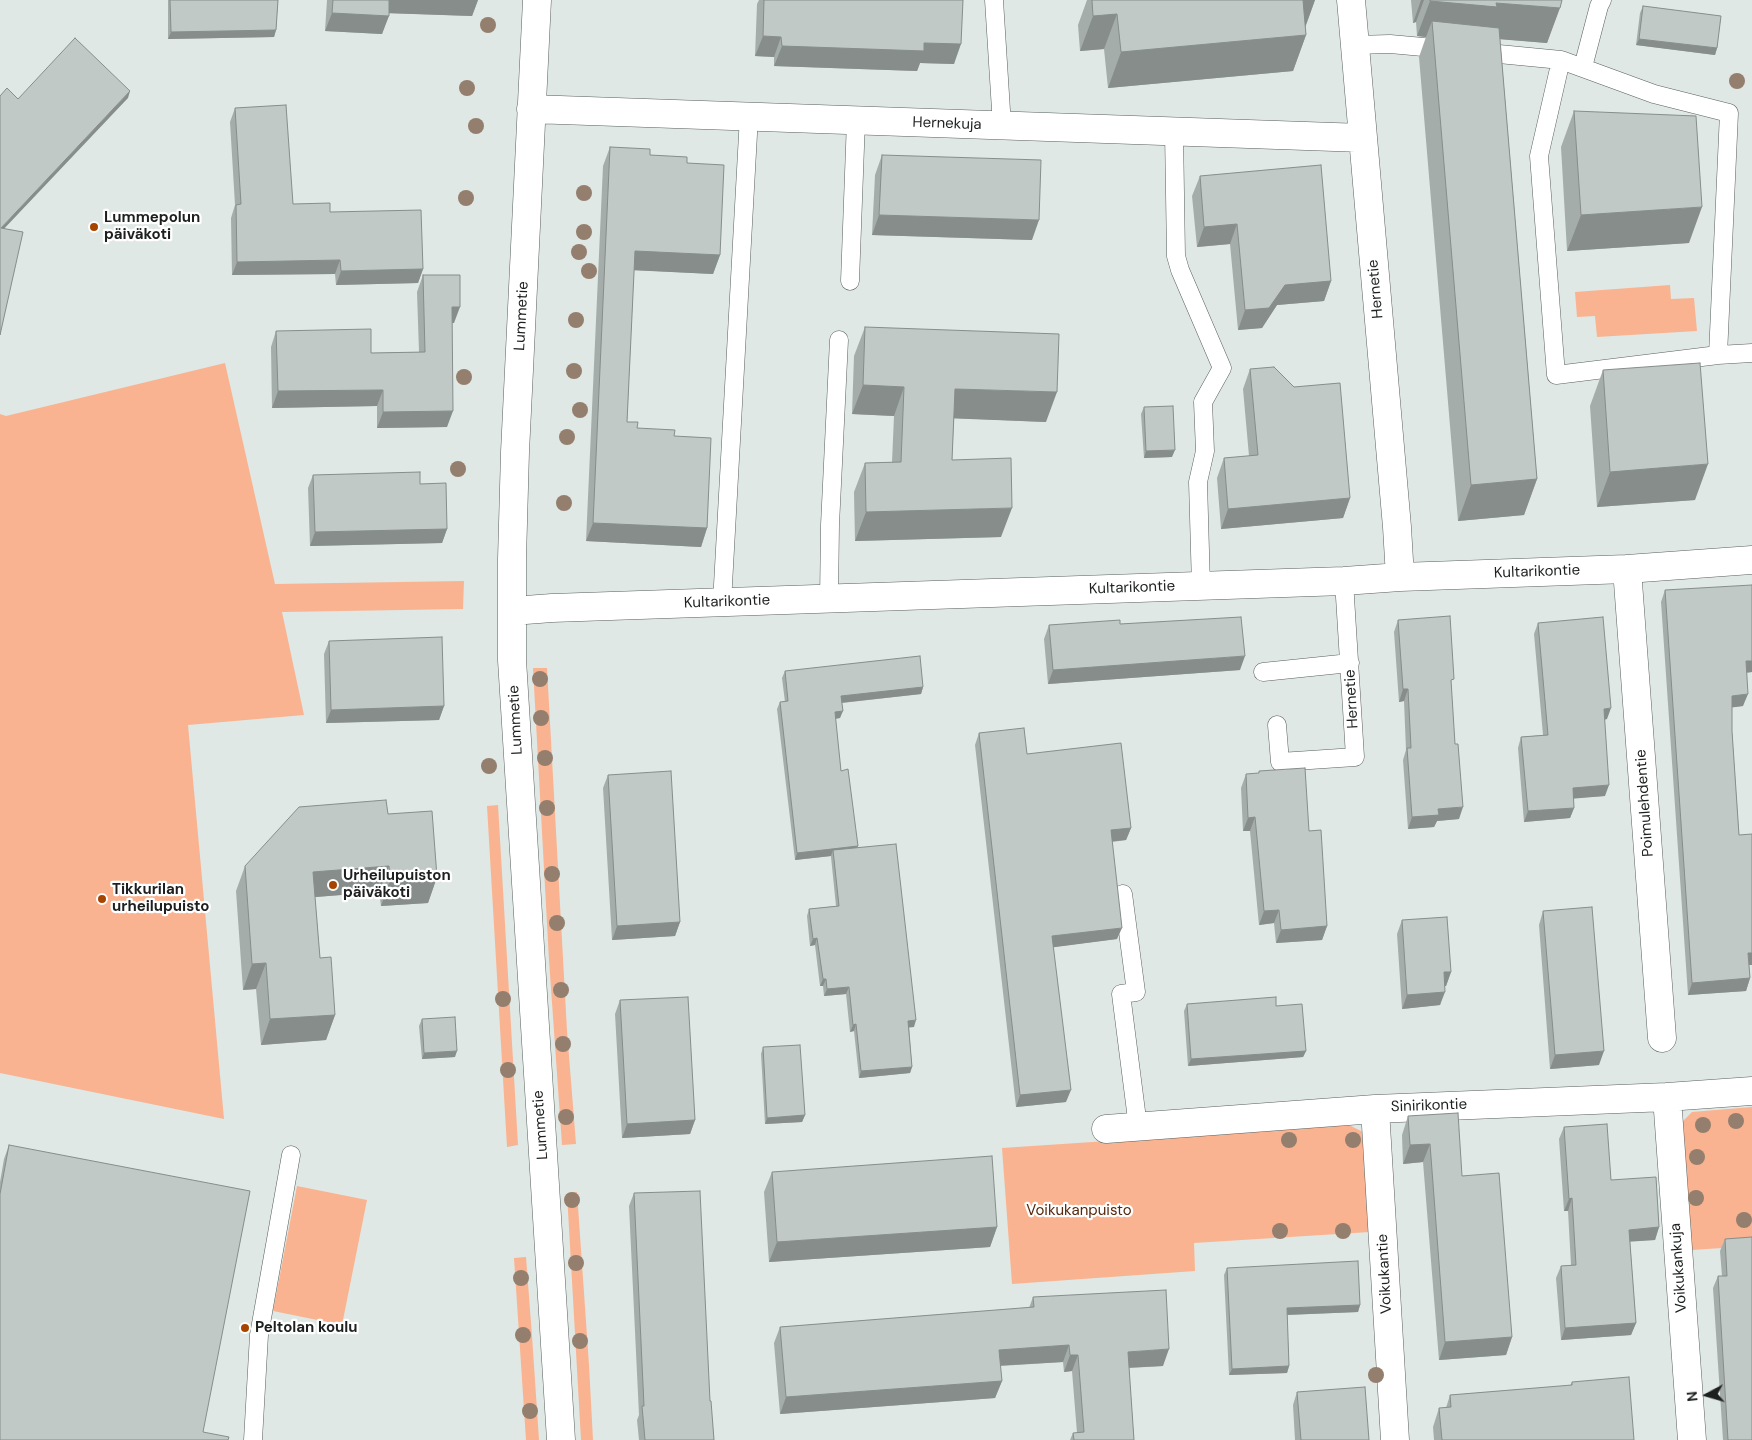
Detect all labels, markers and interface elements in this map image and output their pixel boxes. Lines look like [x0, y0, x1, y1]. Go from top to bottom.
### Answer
street label: Hernekuja [912, 114, 982, 134]
place label: Lummepolun päiväkoti [104, 209, 200, 244]
marker: Lummepolun päiväkoti [88, 221, 100, 233]
street label: Hernetie [1364, 259, 1388, 319]
street label: Lummetie [511, 281, 533, 351]
street label: Kultarikontie [1494, 562, 1580, 582]
street label: Kultarikontie [1089, 578, 1175, 598]
street label: Kultarikontie [684, 592, 770, 612]
street label: Hernetie [1341, 669, 1363, 729]
street label: Lummetie [505, 685, 527, 755]
street label: Poimulehdentie [1632, 749, 1658, 857]
place label: Urheilupuiston päiväkoti [343, 867, 451, 902]
marker: Urheilupuiston päiväkoti [327, 879, 339, 891]
place label: Tikkurilan urheilupuisto [112, 881, 209, 916]
marker: Tikkurilan urheilupuisto [96, 893, 108, 905]
street label: Lummetie [530, 1090, 552, 1160]
street label: Sinirikontie [1391, 1096, 1467, 1116]
park label: Voikukanpuisto [1026, 1202, 1132, 1220]
street label: Voikukankuja [1667, 1223, 1691, 1313]
street label: Voikukantie [1374, 1234, 1396, 1314]
place label: Peltolan koulu [255, 1319, 358, 1337]
marker: Peltolan koulu [239, 1322, 251, 1334]
north arrow [1682, 1370, 1732, 1420]
text: N [1683, 1391, 1702, 1403]

